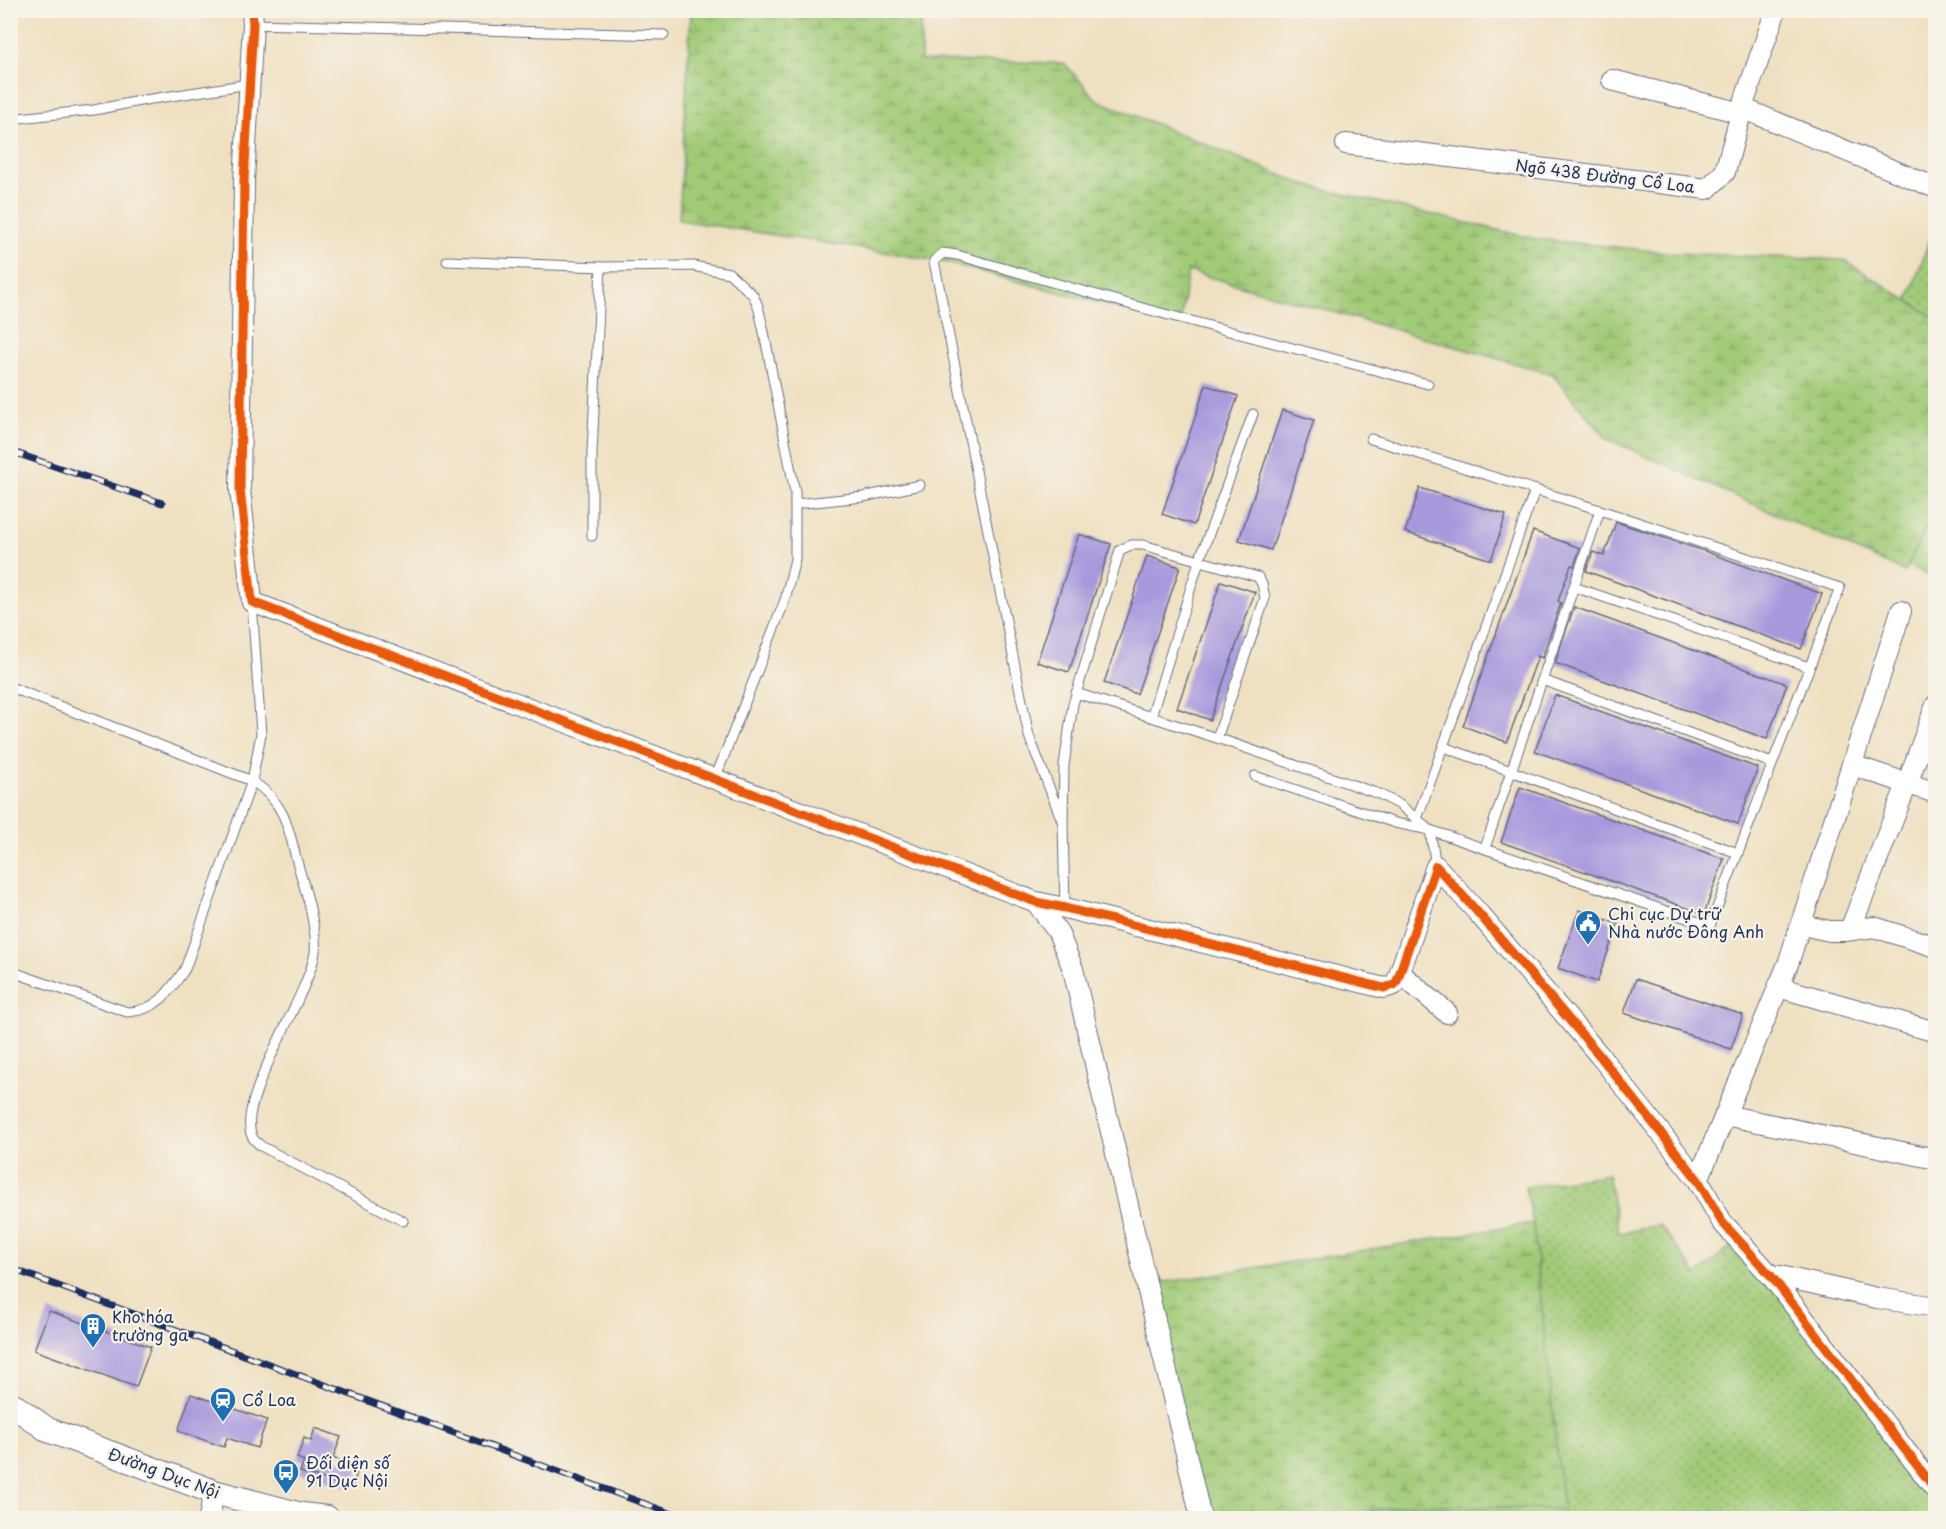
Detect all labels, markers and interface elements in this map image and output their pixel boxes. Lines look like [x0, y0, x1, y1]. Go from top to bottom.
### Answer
street label: Ngõ 438 Đường Cổ Loa [1514, 152, 1696, 198]
place label: Chi cục Dự trữ Nhà nước Đông Anh [1608, 901, 1764, 943]
public building icon: Chi cục Dự trữ Nhà nước Đông Anh [1573, 908, 1603, 946]
place label: Kho hóa trường ga [112, 1304, 188, 1346]
building icon: Kho hóa trường ga [78, 1311, 108, 1349]
station icon: Cổ Loa [208, 1385, 238, 1423]
place label: Cổ Loa [242, 1387, 296, 1411]
street label: Đường Dục Nội [105, 1441, 224, 1503]
place label: Đối diện số 91 Dục Nội [306, 1450, 391, 1492]
bus stop icon: Đối diện số 91 Dục Nội [271, 1457, 301, 1495]

